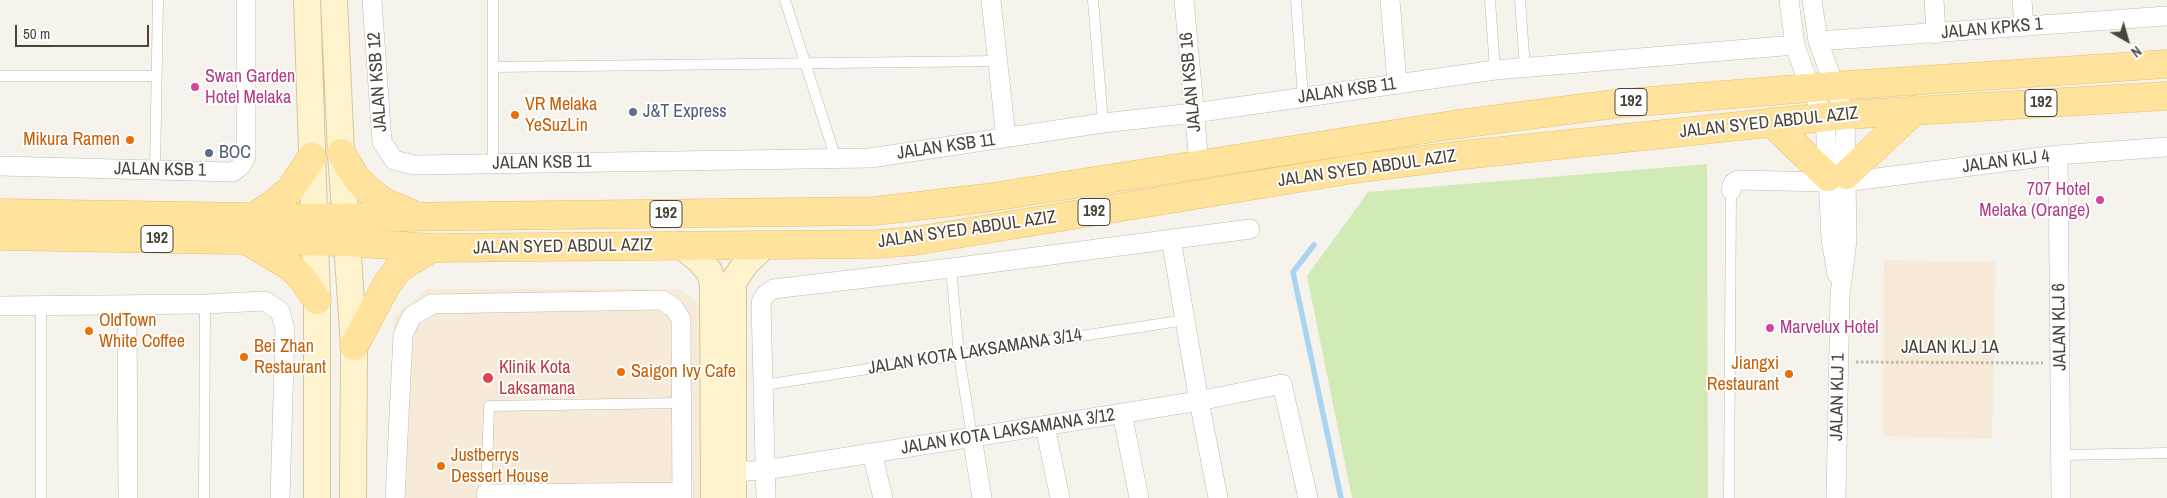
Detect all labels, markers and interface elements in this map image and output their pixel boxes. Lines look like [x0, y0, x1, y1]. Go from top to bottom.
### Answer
street label: JALAN KPKS 1 [1940, 14, 2044, 44]
scale bar [18, 15, 151, 47]
north arrow [2102, 15, 2152, 65]
text: 50 m [23, 23, 50, 44]
street label: JALAN KSB 12 [364, 31, 392, 133]
street label: JALAN KSB 16 [1176, 31, 1206, 133]
text: N [2127, 42, 2145, 61]
place label: Swan Garden Hotel Melaka [205, 66, 295, 108]
street label: JALAN KSB 11 [1296, 73, 1398, 109]
marker: Swan Garden Hotel Melaka [189, 81, 201, 93]
road number: 192 [1615, 88, 1647, 115]
road number: 192 [2025, 90, 2057, 116]
place label: VR Melaka YeSuzLin [525, 94, 597, 136]
place label: J&T Express [643, 101, 727, 123]
street label: JALAN SYED ABDUL AZIZ [1679, 103, 1859, 143]
marker: J&T Express [627, 106, 639, 118]
marker: VR Melaka YeSuzLin [509, 109, 521, 121]
place label: Mikura Ramen [23, 129, 120, 151]
street label: JALAN KSB 11 [895, 129, 997, 165]
marker: Mikura Ramen [124, 134, 136, 146]
place label: BOC [219, 142, 251, 164]
street label: JALAN SYED ABDUL AZIZ [1277, 146, 1457, 192]
street label: JALAN KLJ 4 [1961, 146, 2051, 178]
marker: BOC [203, 147, 215, 159]
street label: JALAN KSB 11 [492, 151, 592, 175]
street label: JALAN KSB 1 [114, 158, 206, 182]
place label: 707 Hotel Melaka (Orange) [1979, 179, 2090, 222]
marker: 707 Hotel Melaka (Orange) [2094, 194, 2106, 206]
road number: 192 [1078, 198, 1110, 226]
road number: 192 [650, 200, 682, 228]
street label: JALAN SYED ABDUL AZIZ [877, 207, 1057, 253]
road number: 192 [141, 225, 173, 252]
street label: JALAN SYED ABDUL AZIZ [473, 235, 653, 259]
street label: JALAN KLJ 6 [2048, 283, 2072, 371]
place label: OldTown White Coffee [99, 310, 185, 352]
place label: Marvelux Hotel [1780, 317, 1878, 339]
marker: Marvelux Hotel [1764, 322, 1776, 334]
street label: JALAN KOTA LAKSAMANA 3/14 [866, 324, 1084, 380]
marker: OldTown White Coffee [83, 325, 95, 337]
place label: Bei Zhan Restaurant [254, 336, 326, 378]
street label: JALAN KLJ 1A [1901, 337, 1999, 359]
marker: Bei Zhan Restaurant [238, 351, 250, 363]
place label: Jiangxi Restaurant [1707, 353, 1779, 396]
street label: JALAN KLJ 1 [1826, 353, 1850, 441]
place label: Klinik Kota Laksamana [499, 357, 575, 399]
place label: Saigon Ivy Cafe [631, 361, 736, 383]
marker: Saigon Ivy Cafe [615, 366, 627, 378]
marker: Jiangxi Restaurant [1783, 368, 1795, 380]
marker: Klinik Kota Laksamana [481, 371, 495, 385]
street label: JALAN KOTA LAKSAMANA 3/12 [899, 404, 1117, 460]
place label: Justberrys Dessert House [451, 445, 549, 488]
marker: Justberrys Dessert House [435, 460, 447, 472]

